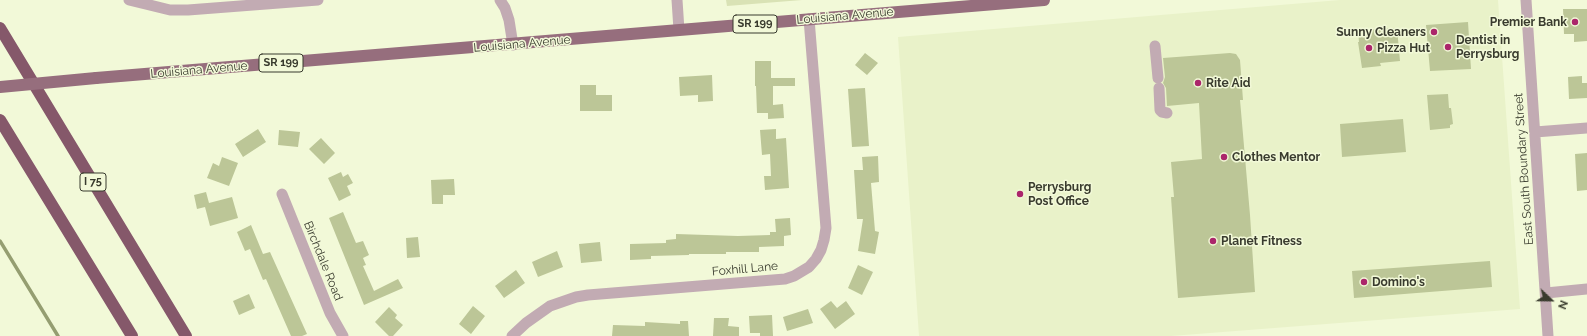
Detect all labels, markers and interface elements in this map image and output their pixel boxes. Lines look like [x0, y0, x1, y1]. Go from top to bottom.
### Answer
street label: Louisiana Avenue [796, 5, 894, 27]
road number: SR 199 [733, 15, 777, 33]
place label: Premier Bank [1490, 15, 1567, 29]
marker: Premier Bank [1570, 17, 1580, 27]
place label: Sunny Cleaners [1336, 25, 1426, 39]
marker: Sunny Cleaners [1429, 27, 1439, 37]
street label: Louisiana Avenue [473, 33, 571, 55]
place label: Dentist in Perrysburg [1456, 33, 1519, 61]
place label: Pizza Hut [1377, 41, 1430, 55]
marker: Dentist in Perrysburg [1443, 42, 1453, 52]
marker: Pizza Hut [1364, 43, 1374, 53]
road number: SR 199 [259, 54, 303, 72]
street label: Louisiana Avenue [150, 59, 248, 81]
place label: Rite Aid [1206, 76, 1250, 90]
marker: Rite Aid [1193, 78, 1203, 88]
street label: East South Boundary Street [1511, 92, 1537, 246]
place label: Clothes Mentor [1232, 150, 1320, 164]
marker: Clothes Mentor [1219, 152, 1229, 162]
road number: I 75 [80, 173, 106, 191]
place label: Perrysburg Post Office [1028, 180, 1091, 208]
marker: Perrysburg Post Office [1015, 189, 1025, 199]
street label: Birchdale Road [301, 219, 345, 303]
place label: Planet Fitness [1221, 234, 1302, 248]
marker: Planet Fitness [1208, 236, 1218, 246]
street label: Foxhill Lane [711, 259, 779, 279]
place label: Domino's [1372, 275, 1425, 289]
marker: Domino's [1359, 277, 1369, 287]
north arrow [1531, 280, 1571, 320]
text: N [1555, 298, 1570, 311]

